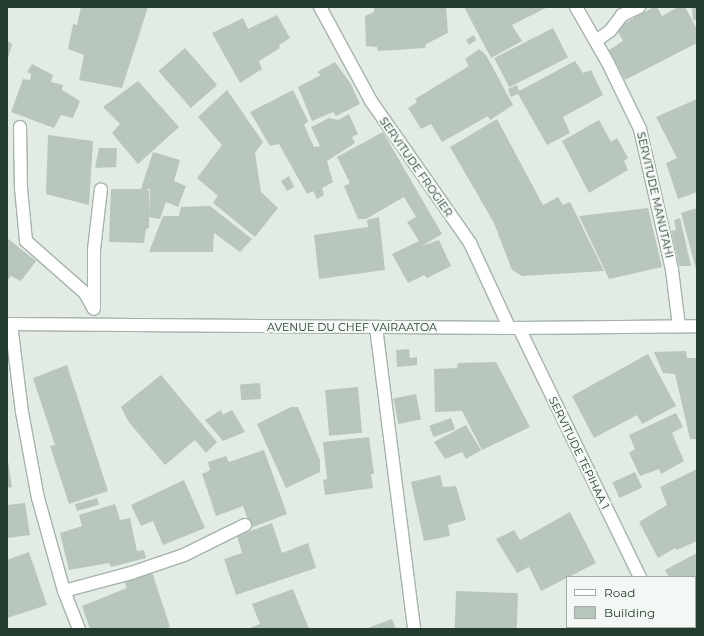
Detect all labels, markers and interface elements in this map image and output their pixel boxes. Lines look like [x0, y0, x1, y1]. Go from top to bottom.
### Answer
street label: SERVITUDE FROGIER [377, 115, 455, 219]
street label: SERVITUDE MANUTAHI [634, 131, 676, 259]
street label: AVENUE DU CHEF VAIRAATOA [267, 320, 437, 334]
street label: SERVITUDE TEPIHAA 1 [546, 395, 612, 511]
legend [566, 576, 696, 628]
text: Road [604, 585, 635, 600]
text: Building [604, 605, 655, 620]

